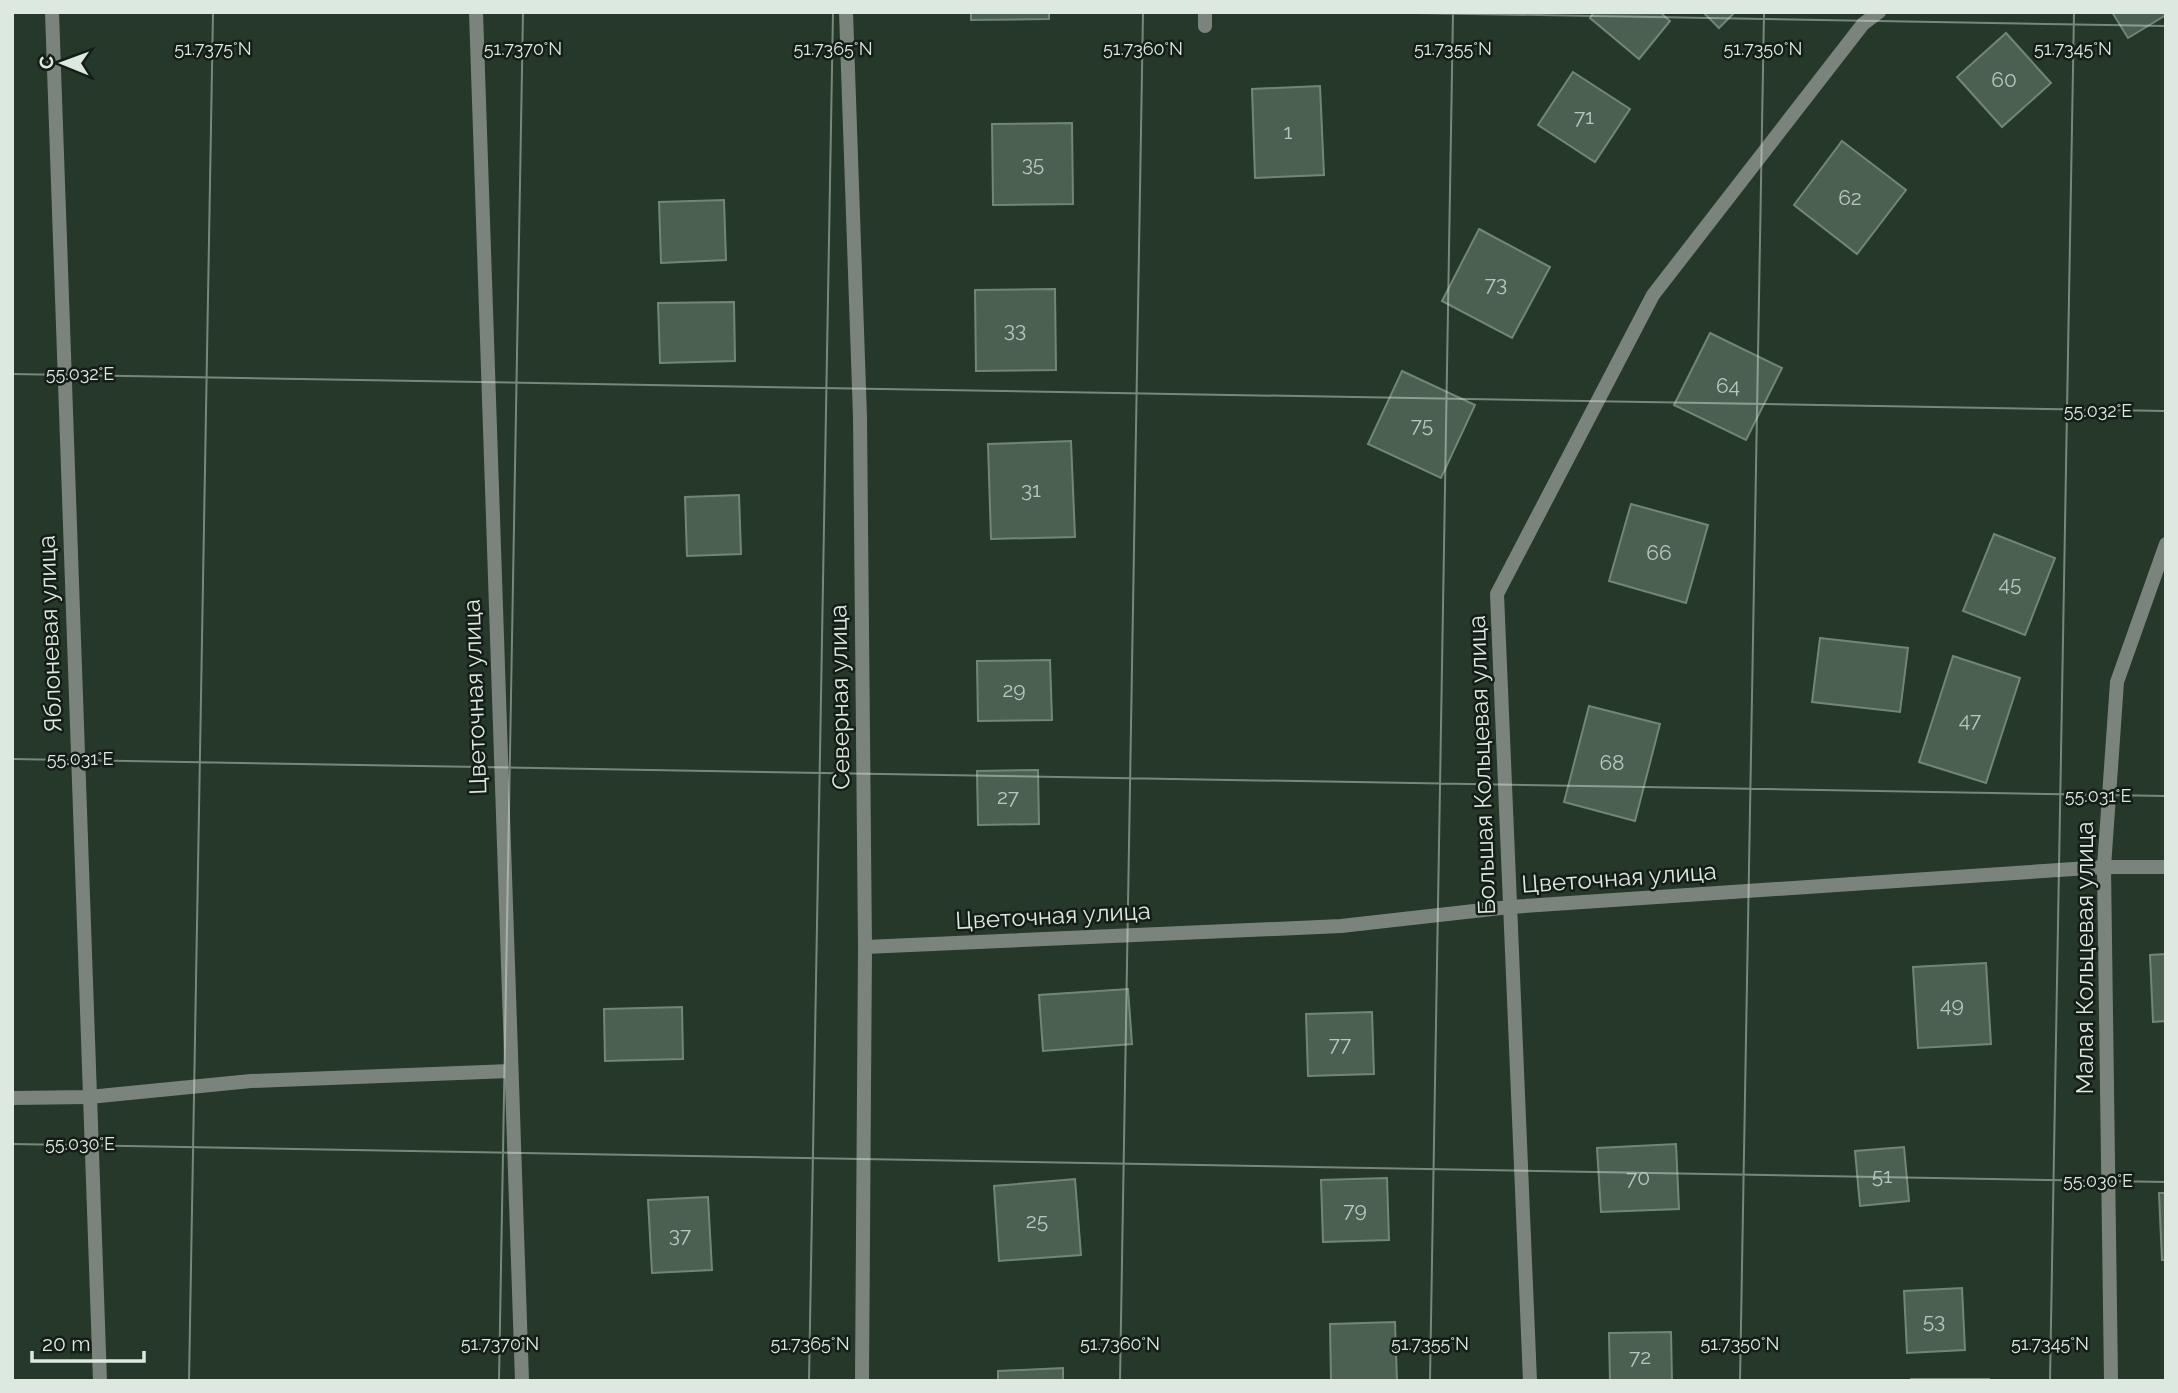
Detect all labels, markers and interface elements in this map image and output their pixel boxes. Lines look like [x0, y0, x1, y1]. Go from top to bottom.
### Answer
north arrow [28, 28, 98, 98]
text: 51.7375°N [174, 38, 252, 59]
text: 51.7370°N [484, 38, 562, 59]
text: 51.7365°N [793, 38, 873, 59]
text: 51.7360°N [1103, 38, 1183, 59]
text: 51.7355°N [1414, 38, 1492, 59]
text: 51.7350°N [1724, 38, 1802, 59]
text: 51.7345°N [2034, 38, 2112, 59]
text: С [35, 56, 57, 69]
house number: 60 [1991, 67, 2017, 92]
house number: 71 [1574, 104, 1594, 129]
house number: 1 [1284, 119, 1293, 144]
house number: 35 [1022, 151, 1044, 176]
house number: 62 [1838, 185, 1862, 210]
house number: 73 [1485, 271, 1507, 296]
house number: 33 [1004, 317, 1026, 342]
text: 55.032°E [46, 363, 114, 384]
house number: 64 [1716, 373, 1740, 398]
text: 55.032°E [2064, 400, 2132, 421]
house number: 75 [1411, 412, 1433, 437]
house number: 31 [1021, 477, 1041, 502]
street label: Яблоневая улица [32, 535, 67, 733]
house number: 66 [1646, 540, 1672, 565]
house number: 45 [1999, 571, 2021, 596]
street label: Цветочная улица [457, 599, 492, 795]
street label: Северная улица [823, 604, 856, 790]
street label: Большая Кольцевая улица [1462, 615, 1501, 915]
house number: 29 [1002, 677, 1026, 702]
house number: 47 [1959, 707, 1982, 732]
text: 55.031°E [47, 748, 113, 769]
house number: 68 [1599, 750, 1625, 775]
house number: 27 [997, 784, 1020, 809]
text: 55.031°E [2065, 785, 2131, 806]
street label: Малая Кольцевая улица [2070, 821, 2099, 1095]
street label: Цветочная улица [1520, 856, 1717, 899]
street label: Цветочная улица [955, 896, 1151, 935]
house number: 49 [1940, 992, 1964, 1017]
house number: 77 [1329, 1031, 1352, 1056]
text: 55.030°E [45, 1133, 115, 1154]
house number: 51 [1872, 1163, 1892, 1188]
house number: 70 [1626, 1165, 1650, 1190]
text: 55.030°E [2063, 1170, 2133, 1191]
house number: 79 [1343, 1197, 1367, 1222]
house number: 25 [1026, 1208, 1048, 1233]
house number: 37 [669, 1222, 692, 1247]
house number: 53 [1923, 1308, 1945, 1333]
scale bar [32, 1320, 144, 1364]
text: 20 m [42, 1331, 90, 1356]
text: 51.7370°N [461, 1333, 539, 1354]
text: 51.7365°N [770, 1333, 850, 1354]
text: 51.7360°N [1080, 1333, 1160, 1354]
text: 51.7355°N [1391, 1333, 1469, 1354]
text: 51.7350°N [1701, 1333, 1779, 1354]
text: 51.7345°N [2011, 1333, 2089, 1354]
house number: 72 [1629, 1344, 1651, 1369]

